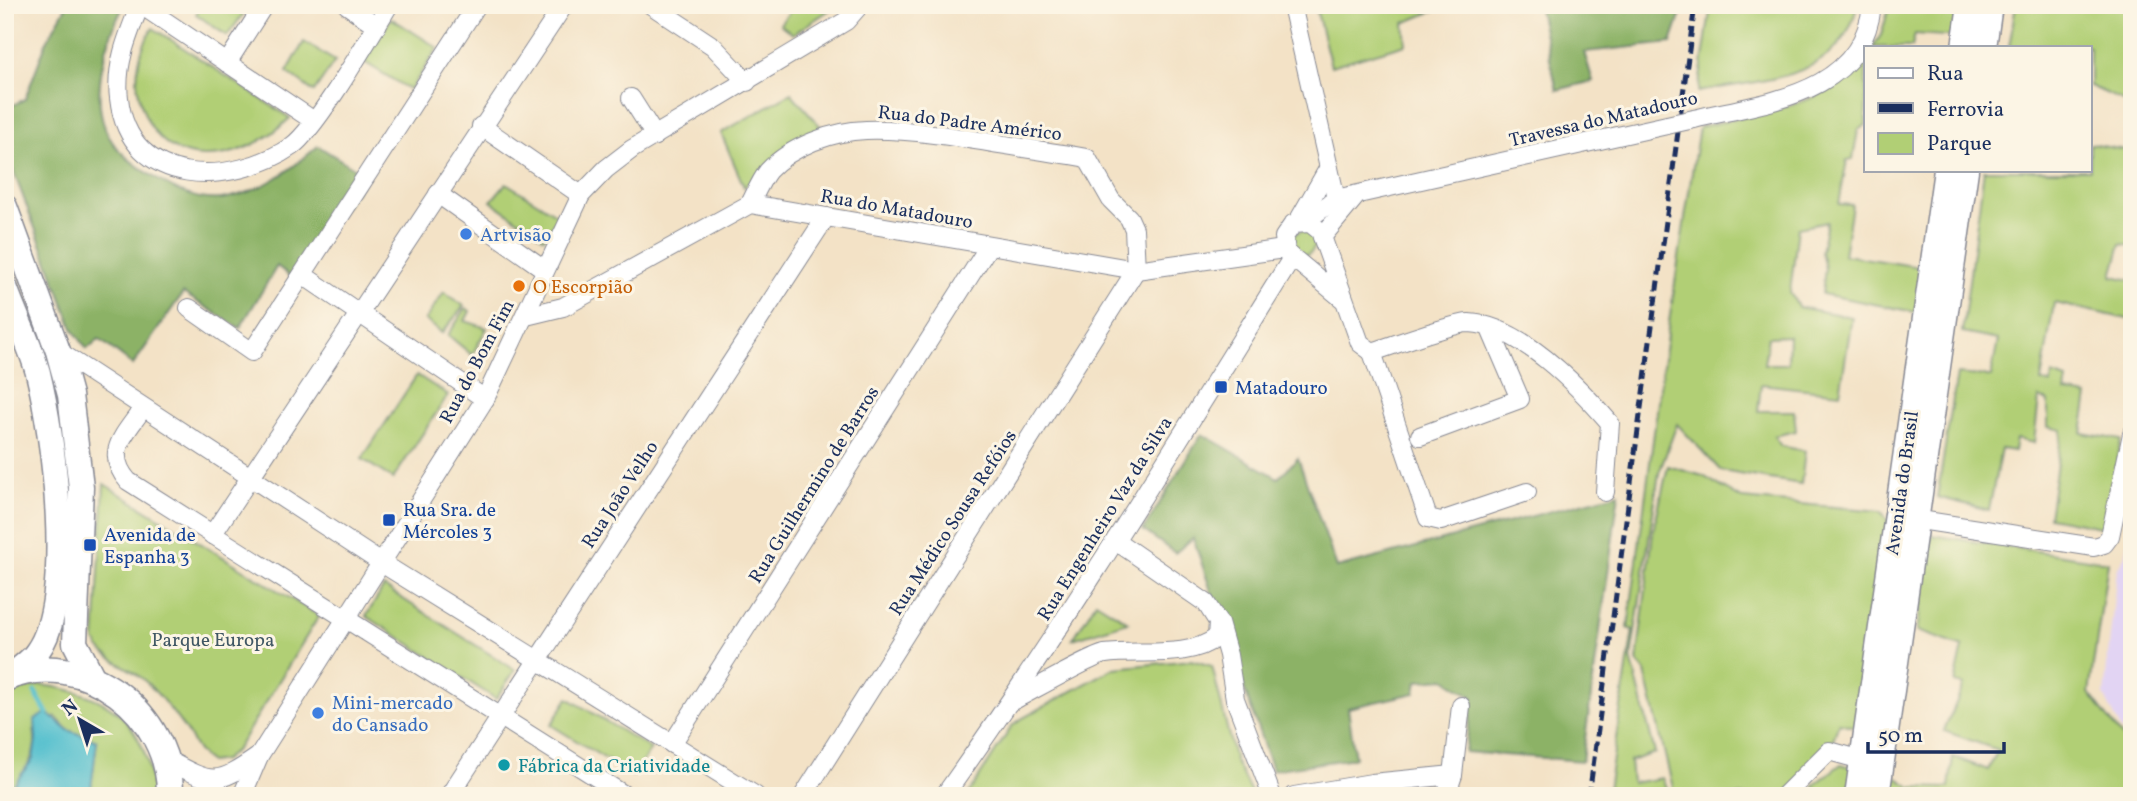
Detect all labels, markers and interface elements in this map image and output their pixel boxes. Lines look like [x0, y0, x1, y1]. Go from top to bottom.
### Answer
legend [1864, 46, 2092, 172]
text: Rua [1927, 60, 1964, 89]
street label: Travessa do Matadouro [1507, 86, 1700, 154]
text: Ferrovia [1927, 96, 2004, 125]
street label: Rua do Padre Américo [876, 100, 1063, 148]
text: Parque [1927, 130, 1992, 159]
street label: Rua do Matadouro [818, 184, 975, 236]
place label: Artvisão [480, 223, 551, 249]
marker: Artvisão [458, 226, 474, 242]
place label: O Escorpião [533, 275, 633, 301]
marker: O Escorpião [511, 278, 527, 294]
street label: Rua do Bom Fim [434, 295, 521, 428]
place label: Matadouro [1235, 376, 1328, 402]
marker: Matadouro [1213, 379, 1229, 395]
street label: Rua Guilhermino de Barros [743, 381, 886, 589]
street label: Avenida do Brasil [1880, 409, 1926, 557]
street label: Rua Engenheiro Vaz da Silva [1032, 412, 1179, 626]
street label: Rua Médico Sousa Refóios [884, 425, 1024, 621]
street label: Rua João Velho [576, 436, 665, 554]
place label: Rua Sra. de Mércoles 3 [403, 498, 496, 546]
marker: Rua Sra. de Mércoles 3 [381, 512, 397, 528]
place label: Avenida de Espanha 3 [104, 523, 196, 571]
marker: Avenida de Espanha 3 [82, 537, 98, 553]
park label: Parque Europa [152, 628, 274, 654]
north arrow [46, 686, 116, 756]
place label: Mini-mercado do Cansado [332, 691, 453, 739]
text: N [57, 694, 84, 723]
marker: Mini-mercado do Cansado [310, 705, 326, 721]
scale bar [1868, 710, 2004, 754]
text: 50 m [1878, 722, 1923, 751]
place label: Fábrica da Criatividade [518, 754, 710, 780]
marker: Fábrica da Criatividade [496, 757, 512, 773]

